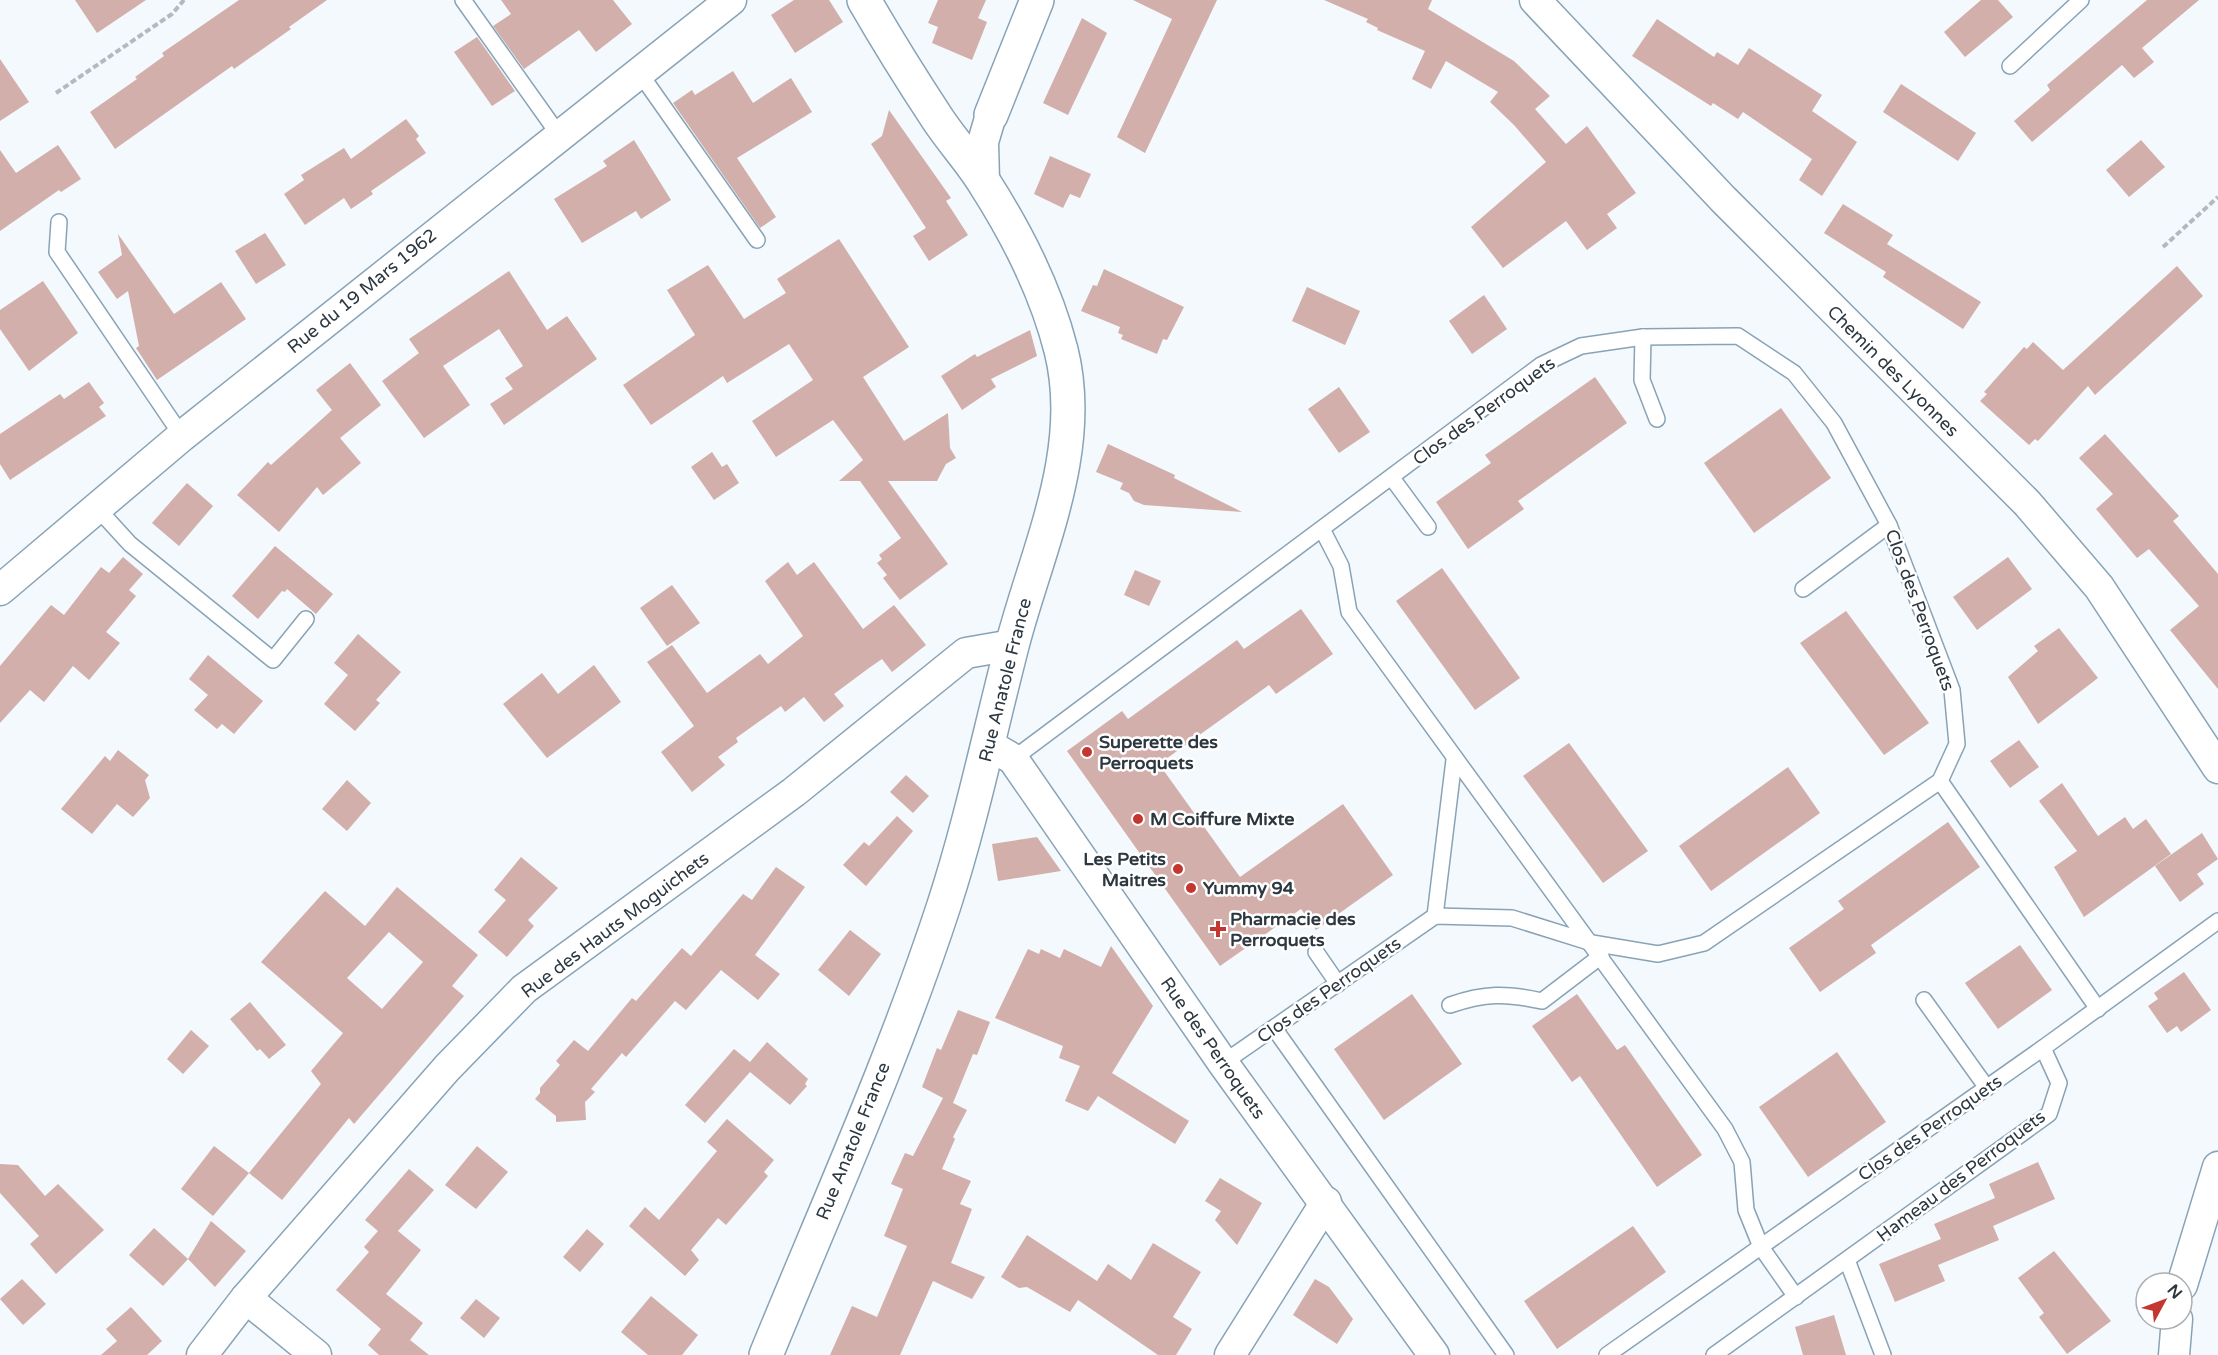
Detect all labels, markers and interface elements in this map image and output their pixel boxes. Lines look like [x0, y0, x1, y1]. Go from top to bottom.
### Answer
street label: Rue du 19 Mars 1962 [283, 224, 441, 358]
street label: Chemin des Lyonnes [1823, 301, 1963, 441]
street label: Clos des Perroquets [1409, 352, 1559, 470]
street label: Clos des Perroquets [1880, 526, 1960, 694]
street label: Rue Anatole France [974, 596, 1036, 764]
place label: Superette des Perroquets [1099, 731, 1218, 774]
marker: Superette des Perroquets [1080, 745, 1094, 759]
place label: M Coiffure Mixte [1150, 808, 1294, 830]
marker: M Coiffure Mixte [1131, 812, 1145, 826]
street label: Rue des Hauts Moguichets [517, 847, 713, 1003]
place label: Les Petits Maitres [1083, 848, 1166, 891]
marker: Les Petits Maitres [1171, 862, 1185, 876]
place label: Yummy 94 [1203, 877, 1295, 899]
marker: Yummy 94 [1184, 881, 1198, 895]
place label: Pharmacie des Perroquets [1230, 908, 1356, 951]
marker: Pharmacie des Perroquets [1211, 922, 1225, 936]
street label: Clos des Perroquets [1253, 932, 1405, 1048]
street label: Rue des Perroquets [1156, 973, 1270, 1123]
street label: Rue Anatole France [811, 1059, 895, 1223]
street label: Clos des Perroquets [1854, 1070, 2006, 1186]
street label: Hameau des Perroquets [1872, 1105, 2050, 1247]
north arrow [2134, 1271, 2194, 1331]
text: N [2163, 1280, 2186, 1303]

